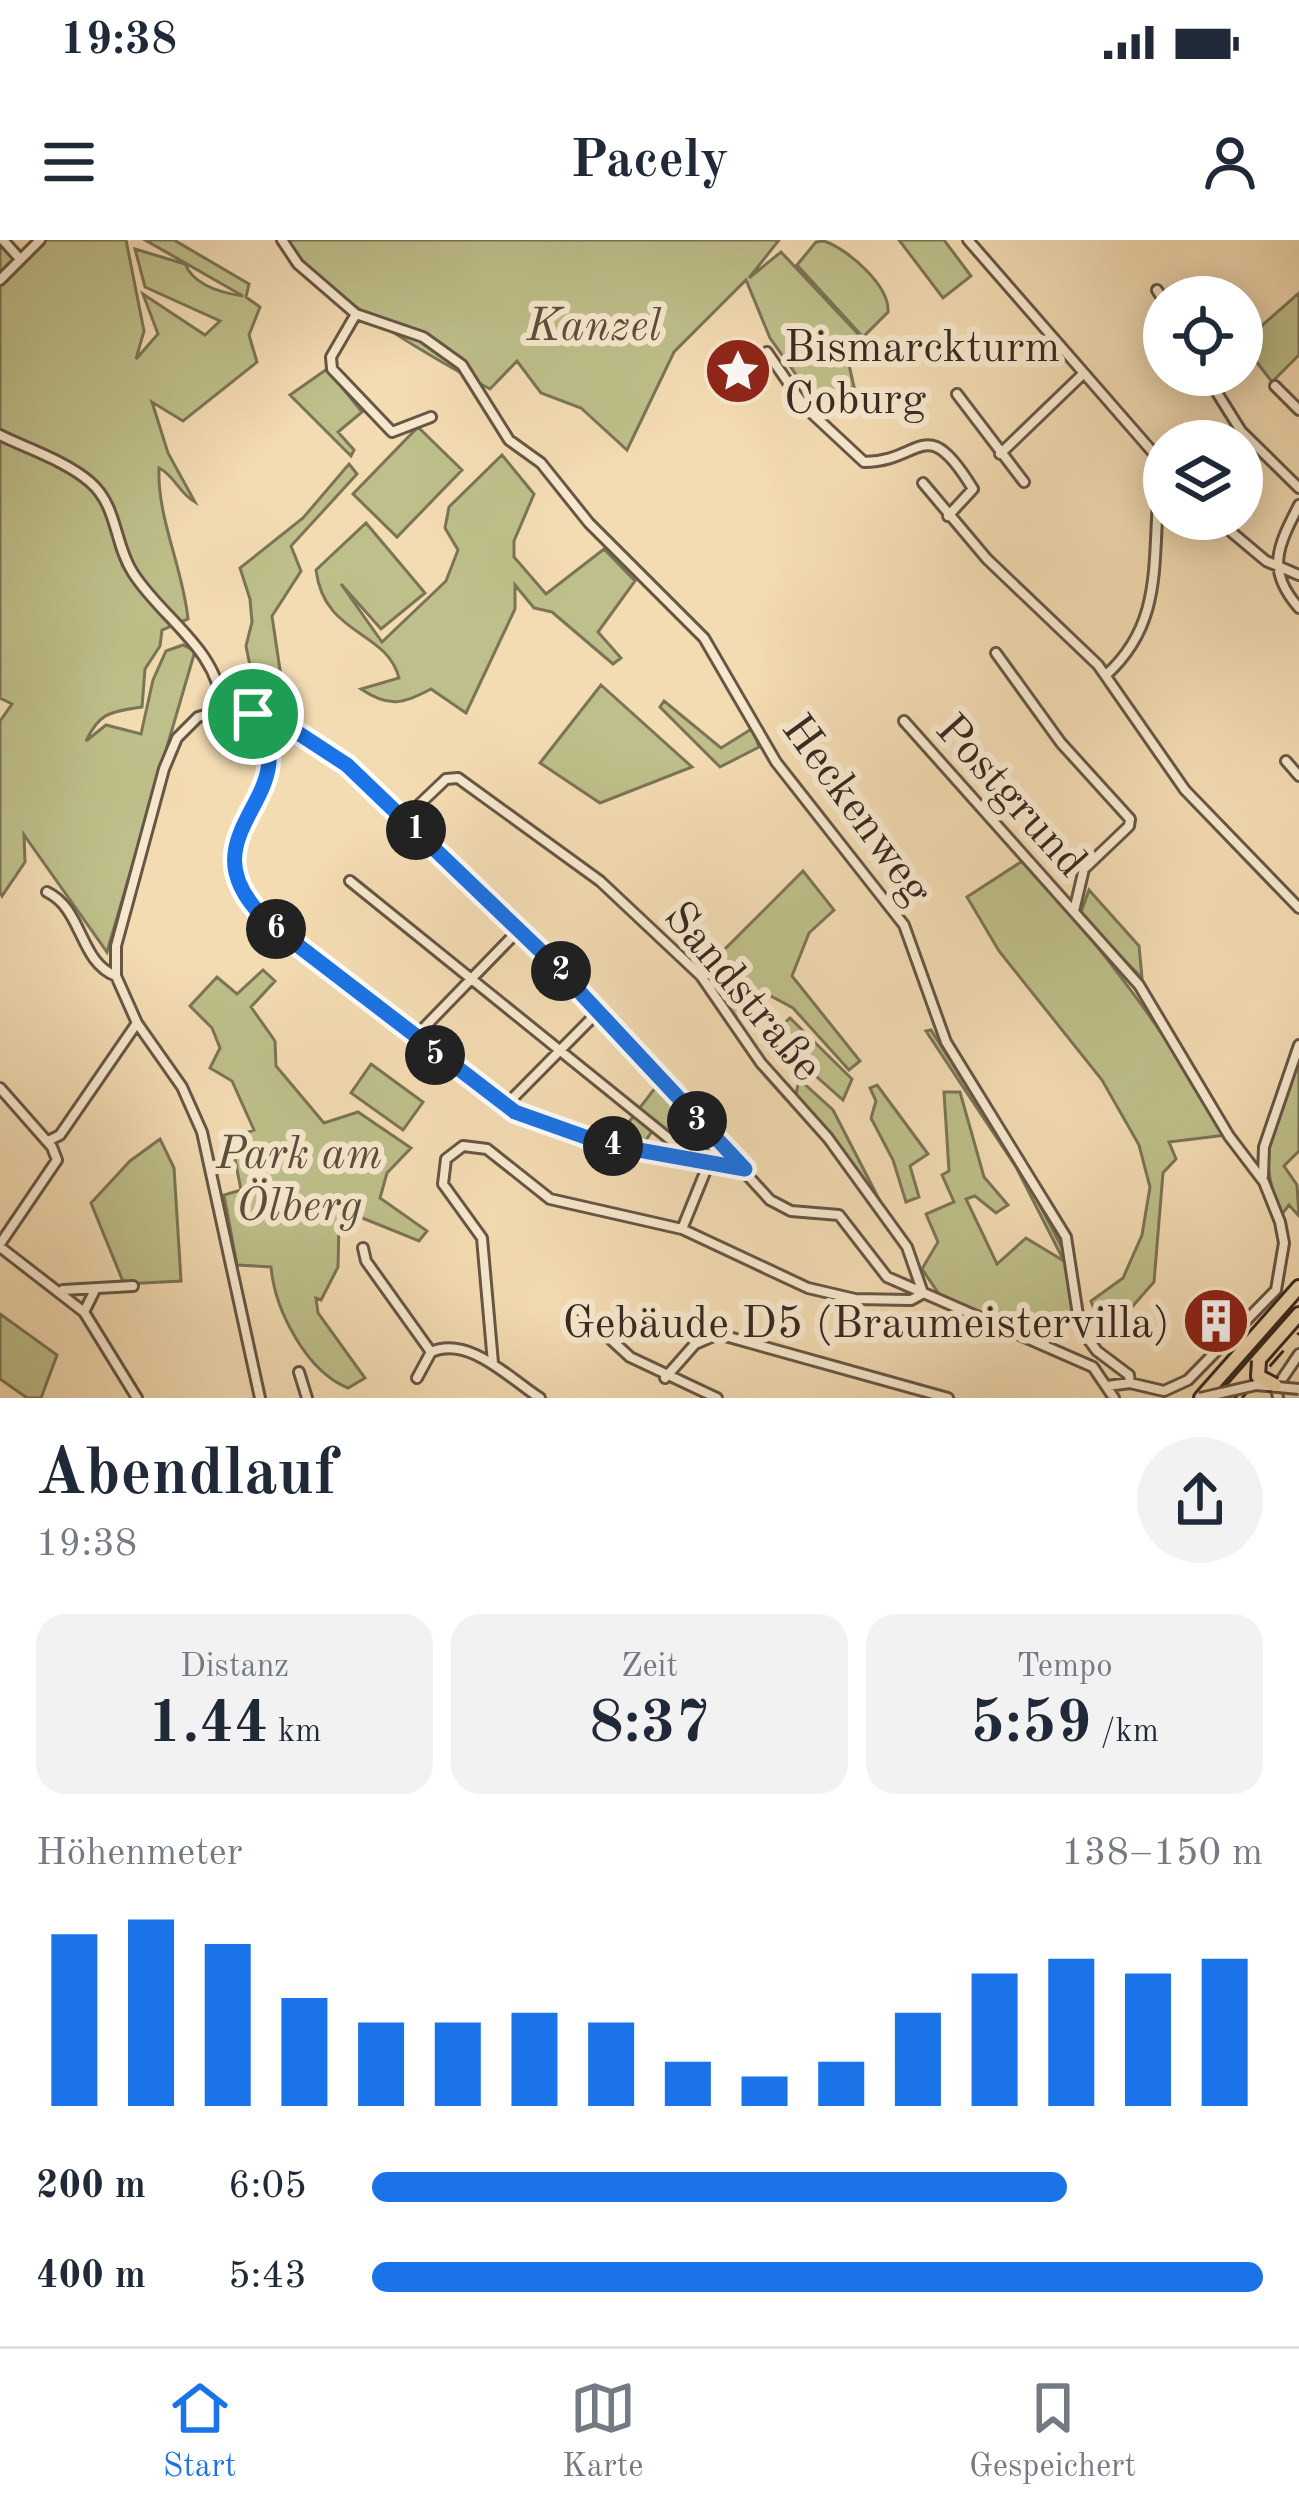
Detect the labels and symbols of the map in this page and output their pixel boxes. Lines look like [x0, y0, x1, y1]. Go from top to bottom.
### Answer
park label: Kanzel [525, 306, 662, 351]
place label: Bismarckturm Coburg [784, 327, 1060, 424]
place icon: Bismarckturm Coburg [703, 336, 773, 406]
pin [202, 663, 304, 765]
street label: Postgrund [926, 707, 1093, 887]
street label: Heckenweg [772, 708, 939, 914]
pin: 1 [386, 800, 446, 860]
street label: Sandstraße [654, 895, 829, 1091]
pin: 6 [246, 899, 306, 959]
pin: 2 [531, 941, 591, 1001]
pin: 5 [405, 1025, 465, 1085]
pin: 3 [667, 1091, 727, 1151]
pin: 4 [583, 1116, 643, 1176]
park label: Park am Ölberg [215, 1134, 382, 1231]
building icon: Gebäude D5 (Braumeistervilla) [1181, 1286, 1251, 1356]
place label: Gebäude D5 (Braumeistervilla) [562, 1303, 1170, 1348]

